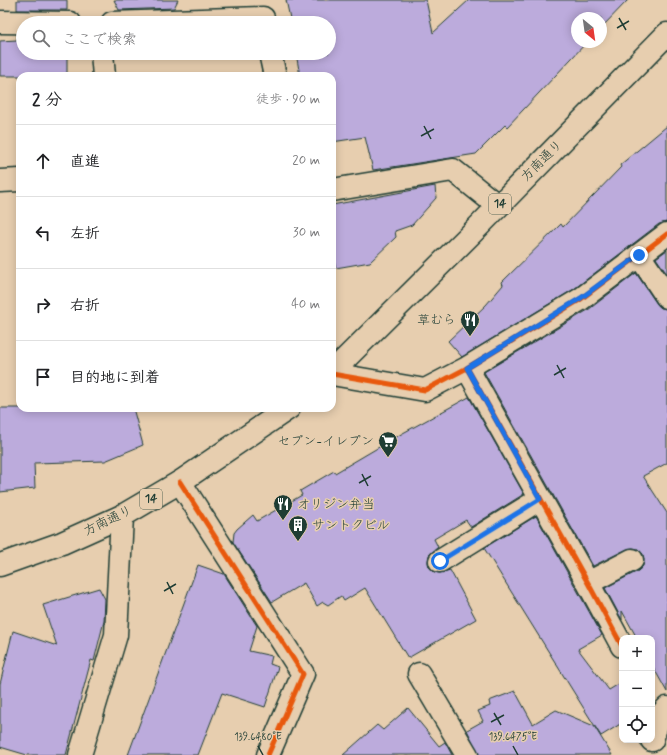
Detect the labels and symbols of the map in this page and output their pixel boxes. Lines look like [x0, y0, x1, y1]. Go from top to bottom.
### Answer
north arrow [571, 12, 607, 48]
street label: 方南通り [518, 137, 566, 185]
road number: 14 [489, 194, 511, 214]
route end [630, 246, 648, 264]
restaurant icon: 草むら [459, 309, 481, 337]
place label: 草むら [417, 312, 456, 329]
supermarket icon: セブン-イレブン [377, 430, 399, 458]
place label: セブン-イレブン [277, 433, 374, 450]
road number: 14 [140, 489, 162, 509]
restaurant icon: オリジン弁当 [272, 493, 294, 521]
place label: オリジン弁当 [297, 496, 375, 513]
street label: 方南通り [81, 502, 135, 540]
building icon: サントクビル [287, 514, 309, 542]
place label: サントクビル [312, 517, 390, 534]
route start [431, 552, 449, 570]
text: 139.6480°E [234, 730, 282, 744]
text: 139.6475°E [489, 730, 537, 744]

